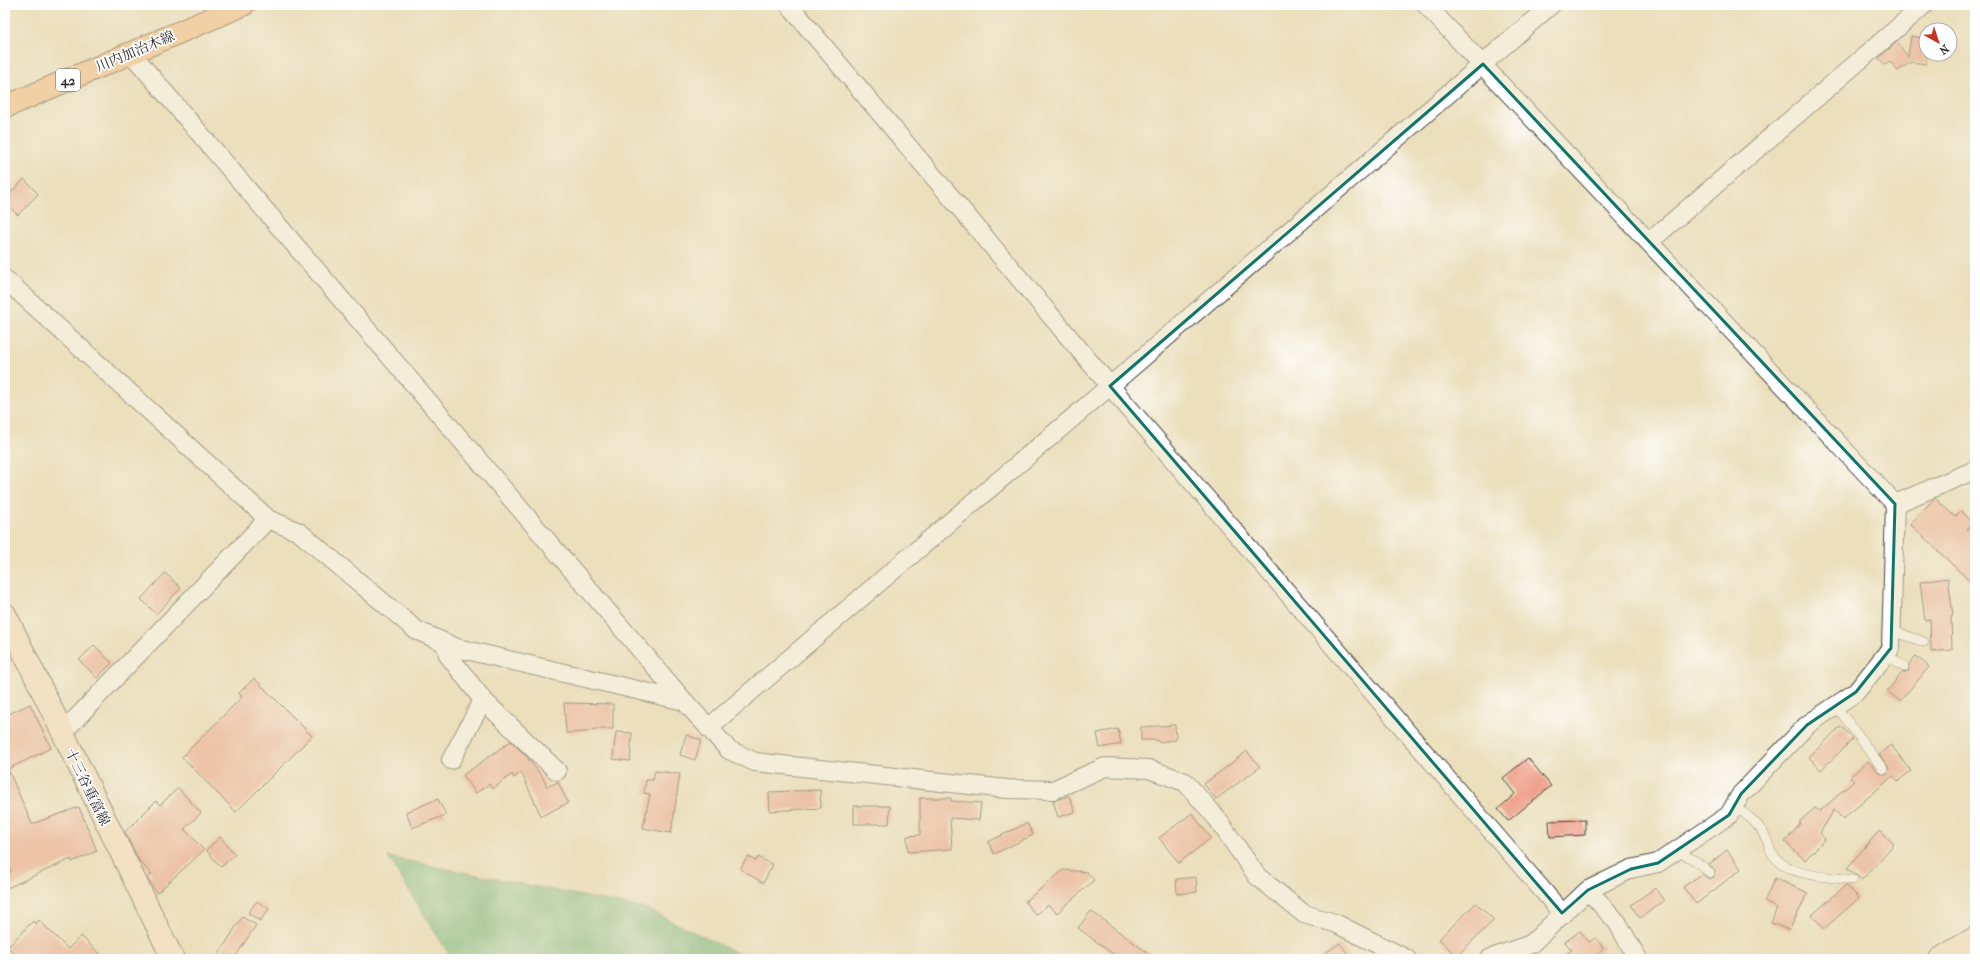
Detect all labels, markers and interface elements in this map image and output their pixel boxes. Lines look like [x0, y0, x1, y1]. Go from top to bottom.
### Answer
north arrow [1918, 22, 1958, 62]
street label: 川内加治木線 [93, 27, 177, 76]
text: N [1936, 42, 1951, 57]
road number: 42 [56, 69, 80, 91]
street label: 十三谷重富線 [61, 746, 114, 829]

